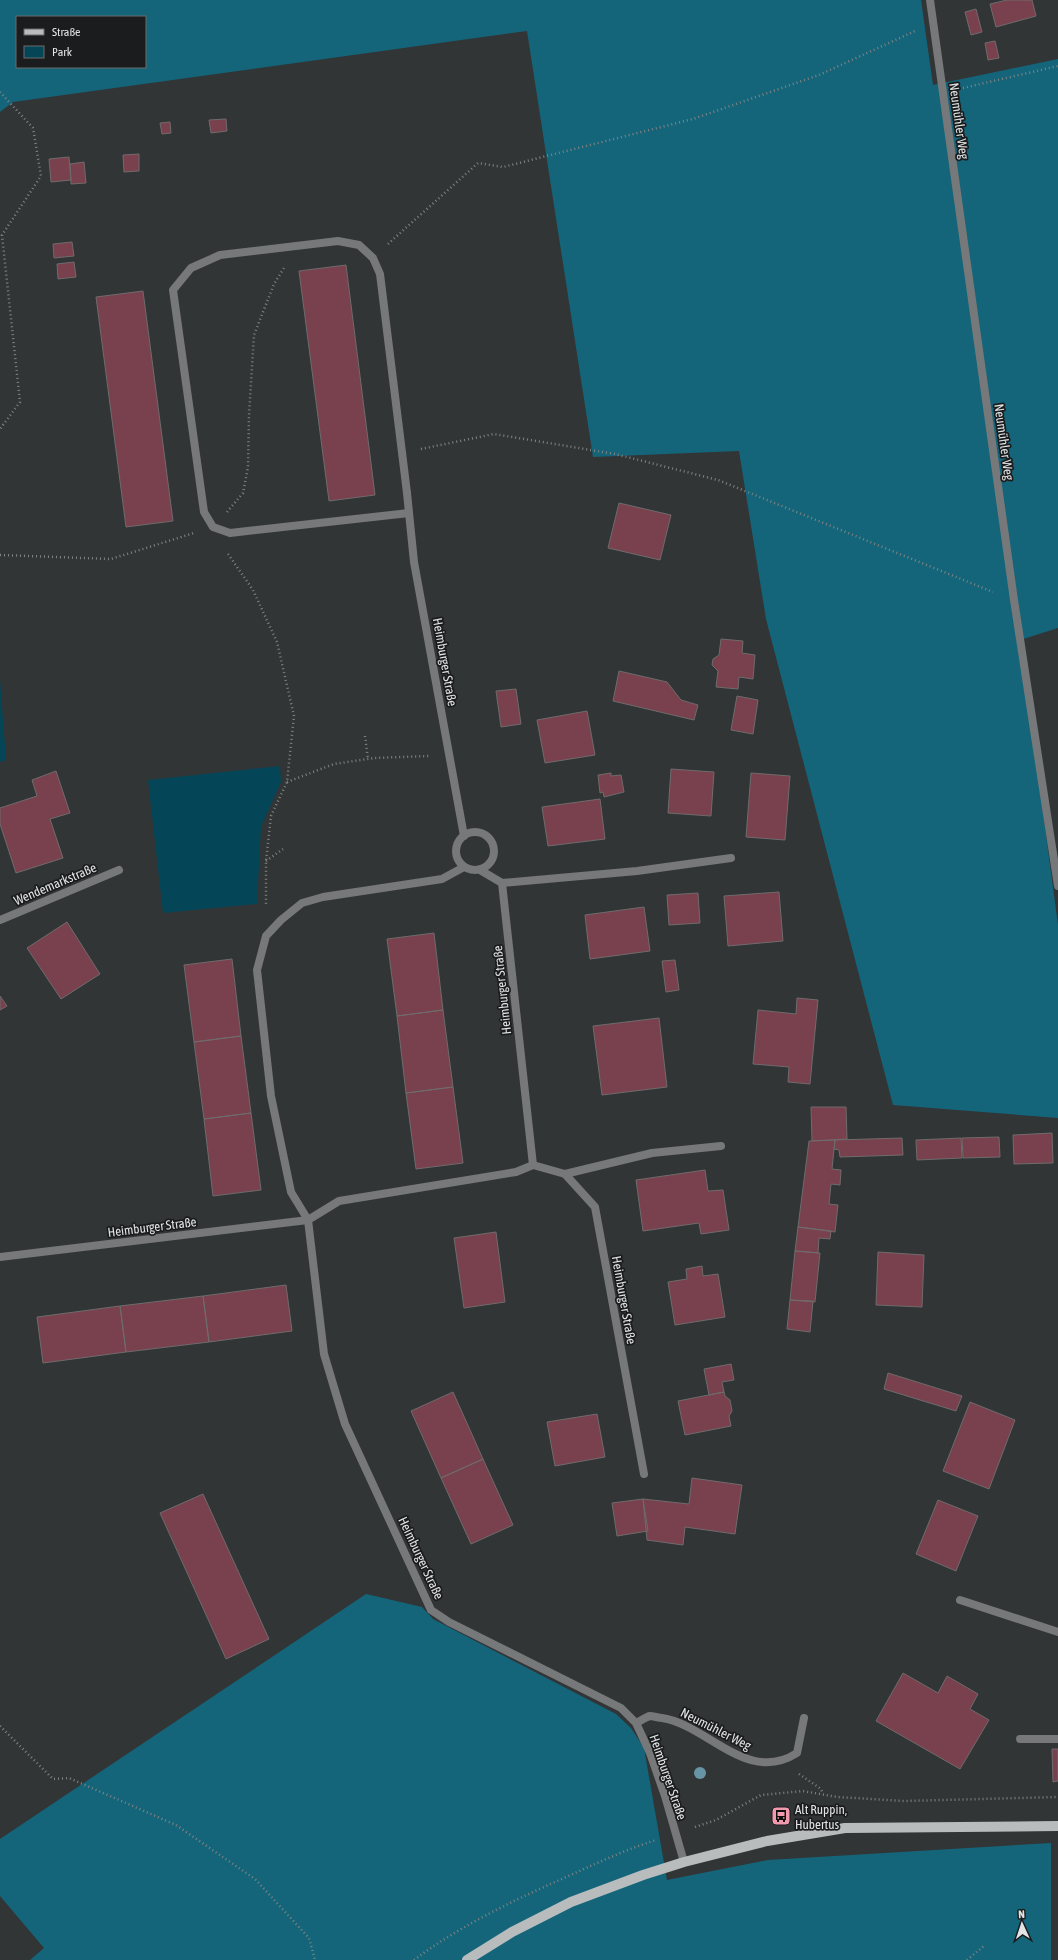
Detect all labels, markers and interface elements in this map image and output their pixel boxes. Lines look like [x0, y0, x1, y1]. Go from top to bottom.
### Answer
legend [16, 16, 146, 68]
text: Straße [52, 25, 80, 39]
text: Park [52, 45, 73, 59]
street label: Neumühler Weg [946, 82, 972, 161]
street label: Neumühler Weg [991, 403, 1017, 482]
street label: Heimburger Straße [430, 617, 460, 707]
street label: Wendemarkstraße [11, 860, 99, 908]
street label: Heimburger Straße [490, 945, 514, 1035]
street label: Heimburger Straße [107, 1214, 197, 1240]
street label: Heimburger Straße [609, 1255, 639, 1345]
street label: Heimburger Straße [395, 1514, 447, 1602]
street label: Neumühler Weg [678, 1705, 754, 1753]
street label: Heimburger Straße [646, 1732, 690, 1822]
place label: Alt Ruppin, Hubertus [795, 1802, 847, 1832]
bus stop icon: Alt Ruppin, Hubertus [770, 1805, 792, 1827]
north arrow [1002, 1904, 1042, 1944]
text: N [1018, 1908, 1025, 1920]

